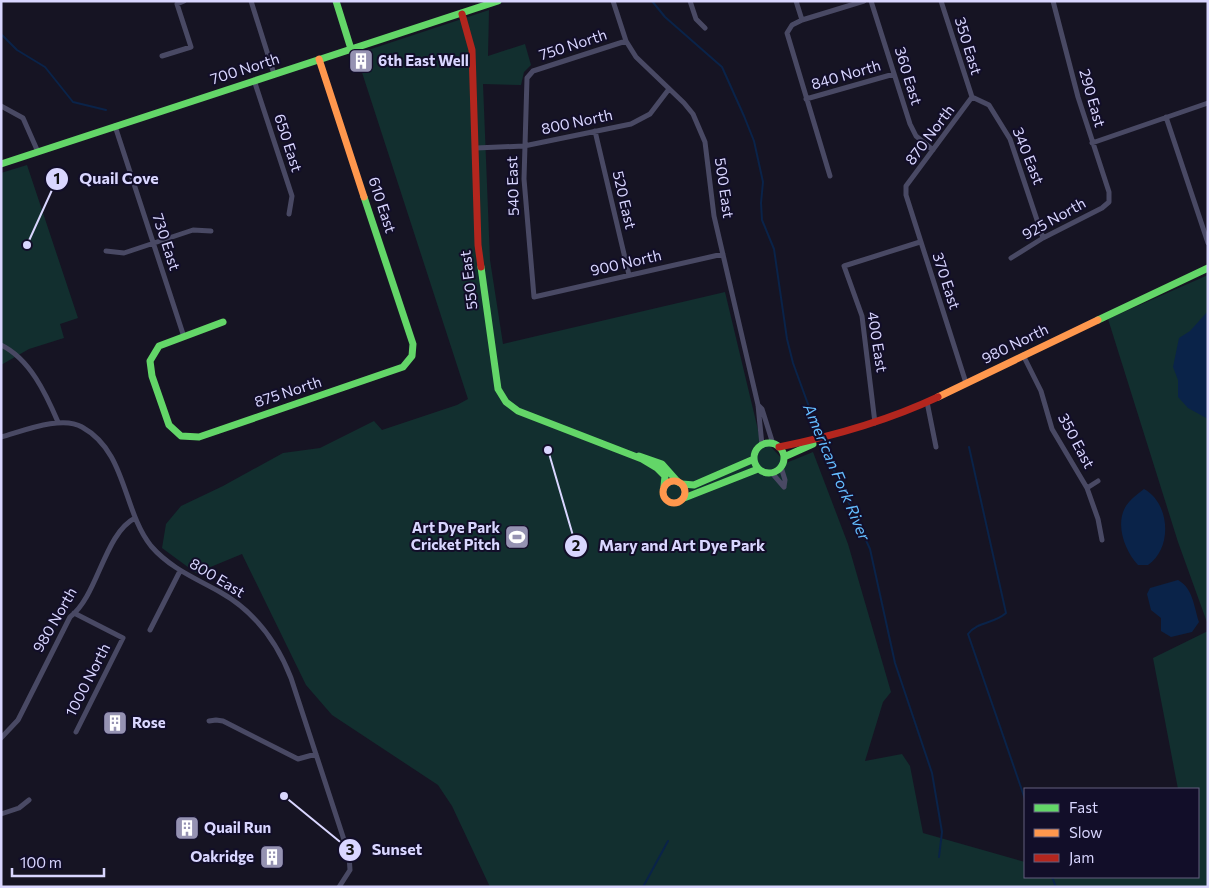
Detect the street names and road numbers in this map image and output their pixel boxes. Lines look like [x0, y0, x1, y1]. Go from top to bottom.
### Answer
street label: 350 East [952, 15, 986, 77]
street label: 750 North [537, 25, 609, 63]
street label: 360 East [892, 44, 926, 107]
street label: 700 North [208, 48, 281, 88]
street label: 840 North [809, 55, 883, 93]
street label: 290 East [1076, 67, 1110, 129]
street label: 870 North [901, 101, 958, 168]
street label: 800 North [539, 105, 614, 137]
street label: 650 East [271, 111, 307, 174]
street label: 340 East [1009, 124, 1048, 187]
street label: 540 East [502, 156, 522, 216]
street label: 500 East [712, 157, 738, 219]
street label: 520 East [610, 169, 640, 231]
street label: 610 East [365, 174, 400, 235]
street label: 925 North [1019, 193, 1088, 243]
street label: 730 East [149, 211, 185, 272]
street label: 900 North [588, 245, 663, 279]
street label: 550 East [455, 249, 481, 311]
street label: 370 East [929, 250, 965, 311]
street label: 400 East [864, 310, 892, 373]
street label: 980 North [978, 319, 1051, 367]
street label: 875 North [252, 372, 323, 410]
street label: 350 East [1055, 410, 1099, 471]
street label: 800 East [187, 554, 248, 601]
street label: 980 North [28, 584, 80, 655]
street label: 1000 North [61, 640, 113, 719]

